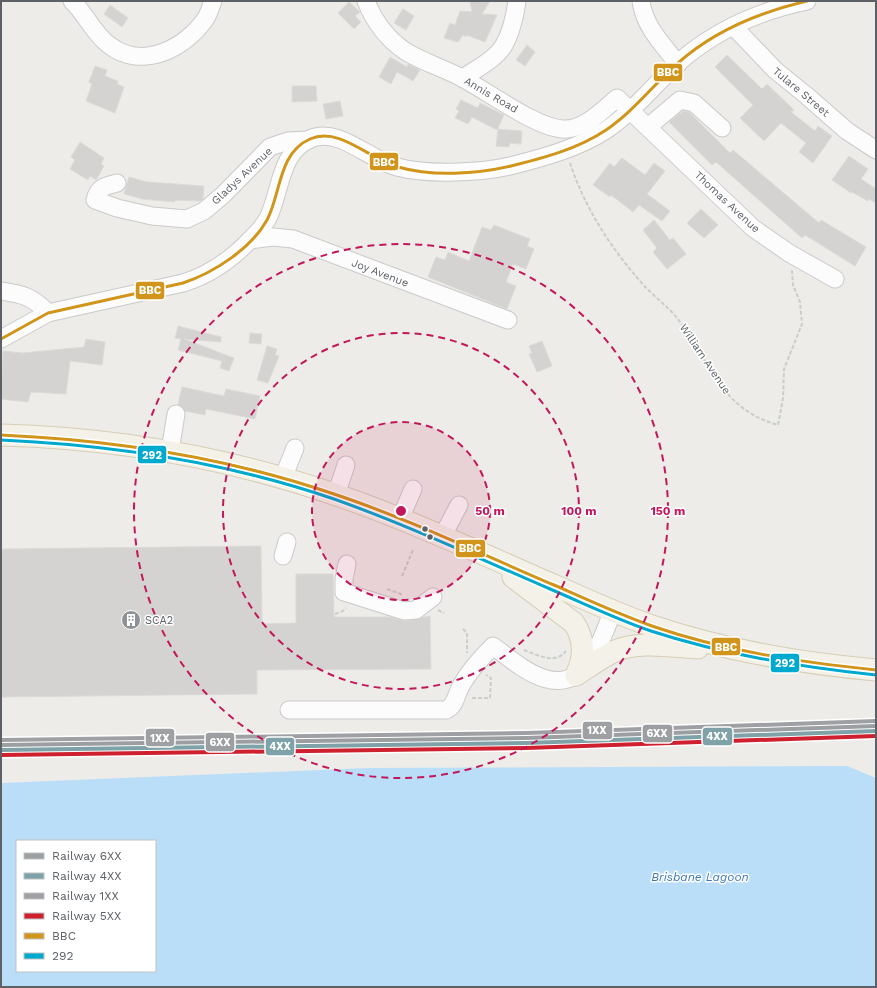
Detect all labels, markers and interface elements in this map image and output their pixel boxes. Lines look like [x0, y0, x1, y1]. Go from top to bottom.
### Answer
line badge: BBC [653, 63, 683, 82]
street label: Tulare Street [770, 65, 832, 120]
text: BBC [657, 66, 680, 79]
street label: Annis Road [462, 74, 520, 116]
street label: Gladys Avenue [209, 145, 275, 207]
line badge: BBC [369, 152, 399, 171]
text: BBC [373, 156, 396, 169]
street label: Thomas Avenue [692, 168, 762, 236]
street label: Joy Avenue [350, 256, 410, 290]
line badge: BBC [135, 281, 165, 300]
text: BBC [139, 284, 162, 297]
street label: William Avenue [677, 321, 733, 397]
line badge: 292 [137, 445, 167, 464]
text: 292 [142, 449, 162, 462]
centre of rings [394, 504, 408, 518]
text: 50 m [475, 504, 505, 518]
text: 100 m [561, 504, 597, 518]
text: 150 m [651, 504, 685, 518]
unlabelled marker [420, 524, 430, 534]
unlabelled marker [425, 532, 435, 542]
line badge: BBC [455, 539, 486, 558]
text: BBC [459, 542, 482, 555]
building icon: SCA2 [120, 609, 142, 631]
place label: SCA2 [145, 614, 173, 627]
line badge: BBC [711, 637, 741, 656]
text: BBC [715, 641, 738, 654]
line badge: 292 [770, 653, 800, 673]
text: 292 [775, 657, 795, 670]
line badge: 1XX [582, 721, 613, 740]
text: 1XX [587, 724, 607, 737]
line badge: 6XX [642, 724, 673, 743]
text: 6XX [646, 727, 668, 740]
line badge: 4XX [702, 727, 733, 746]
line badge: 1XX [145, 728, 175, 747]
text: 4XX [706, 730, 729, 743]
text: 1XX [150, 732, 170, 745]
line badge: 6XX [205, 732, 235, 752]
text: 6XX [209, 736, 231, 749]
line badge: 4XX [265, 737, 295, 756]
text: 4XX [269, 740, 292, 753]
legend [16, 840, 156, 972]
text: Railway 6XX [52, 849, 121, 863]
text: Railway 4XX [52, 869, 122, 883]
water label: Brisbane Lagoon [651, 870, 749, 884]
text: Railway 1XX [52, 889, 119, 903]
text: Railway 5XX [52, 909, 121, 923]
text: BBC [52, 929, 76, 943]
text: 292 [52, 949, 73, 963]

